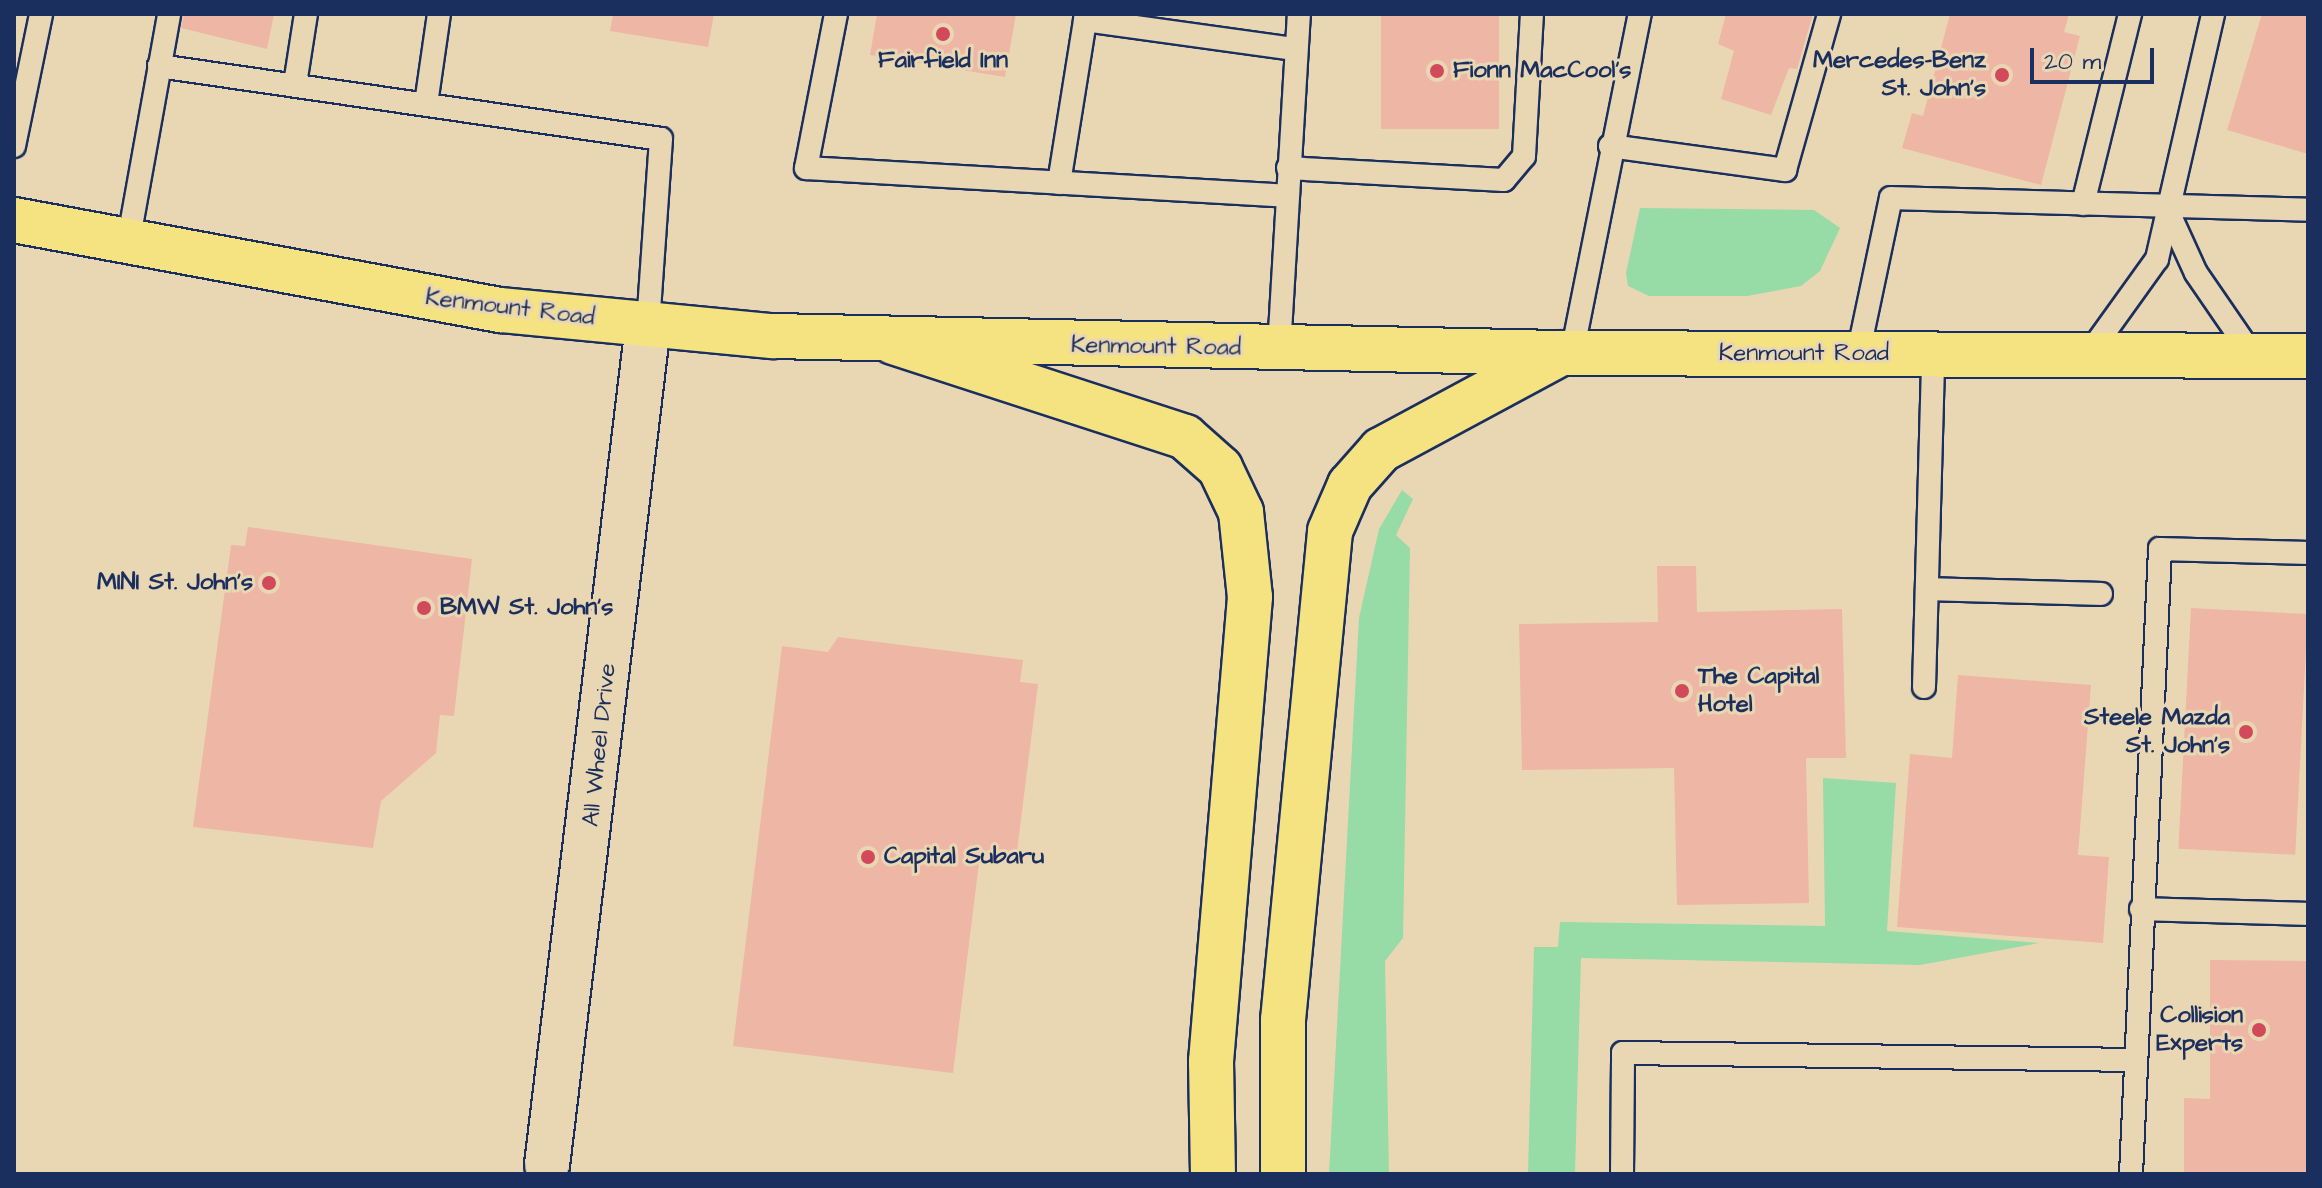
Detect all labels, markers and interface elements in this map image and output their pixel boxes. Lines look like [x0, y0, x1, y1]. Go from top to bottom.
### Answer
marker: Fairfield Inn [934, 25, 952, 43]
scale bar [2034, 32, 2158, 82]
text: 20 m [2044, 45, 2101, 79]
place label: Fairfield Inn [878, 47, 1008, 75]
place label: Mercedes-Benz St. John's [1813, 47, 1986, 103]
place label: Fionn MacCool's [1453, 57, 1631, 85]
marker: Fionn MacCool's [1428, 62, 1446, 80]
marker: Mercedes-Benz St. John's [1993, 66, 2011, 84]
street label: Kenmount Road [424, 283, 596, 333]
street label: Kenmount Road [1071, 331, 1241, 363]
street label: Kenmount Road [1719, 340, 1889, 368]
place label: MINI St. John's [97, 569, 253, 597]
marker: MINI St. John's [260, 574, 278, 592]
place label: BMW St. John's [440, 594, 613, 622]
marker: BMW St. John's [415, 599, 433, 617]
street label: All Wheel Drive [577, 662, 623, 828]
place label: The Capital Hotel [1698, 663, 1819, 719]
marker: The Capital Hotel [1673, 682, 1691, 700]
place label: Steele Mazda St. John's [2084, 704, 2230, 760]
marker: Steele Mazda St. John's [2237, 723, 2255, 741]
place label: Capital Subaru [884, 843, 1044, 871]
marker: Capital Subaru [859, 848, 877, 866]
place label: Collision Experts [2156, 1002, 2243, 1058]
marker: Collision Experts [2250, 1021, 2268, 1039]

